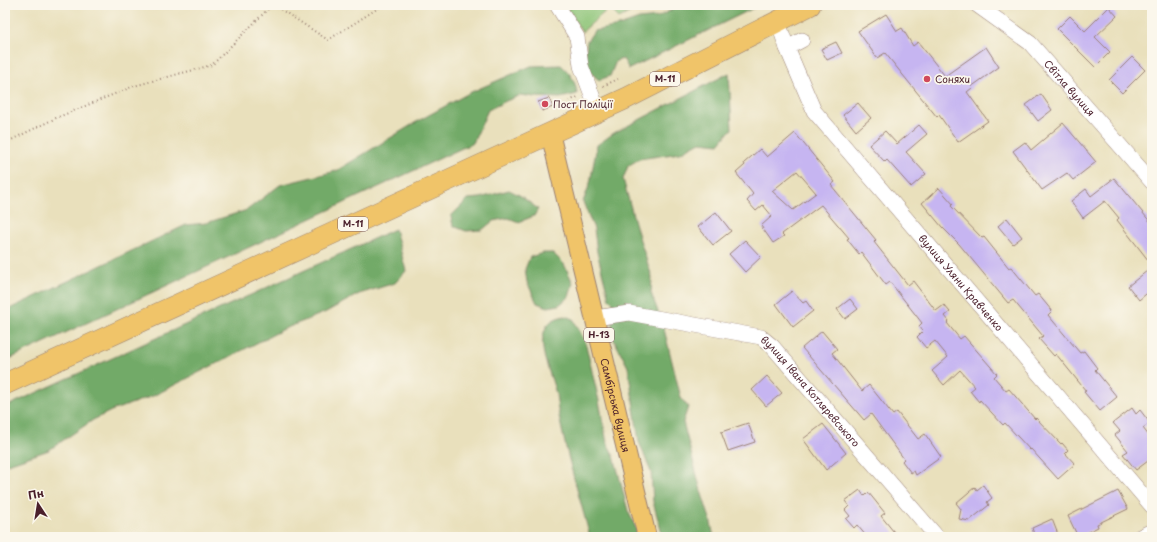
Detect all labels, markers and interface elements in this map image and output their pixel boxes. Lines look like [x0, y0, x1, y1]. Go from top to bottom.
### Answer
street label: Світла вулиця [1041, 56, 1099, 119]
place label: Соняхи [935, 71, 970, 86]
road number: М-11 [650, 72, 680, 86]
marker: Соняхи [922, 74, 932, 84]
place label: Пост Поліції [553, 96, 613, 111]
marker: Пост Поліції [540, 99, 550, 109]
road number: М-11 [338, 217, 368, 231]
street label: вулиця Уляни Кравченко [916, 231, 1007, 334]
road number: Н-13 [584, 328, 614, 342]
street label: вулиця Івана Котляревського [758, 332, 864, 450]
street label: Самбірська вулиця [597, 357, 634, 454]
north arrow [18, 484, 58, 524]
text: Пн [26, 484, 45, 504]

